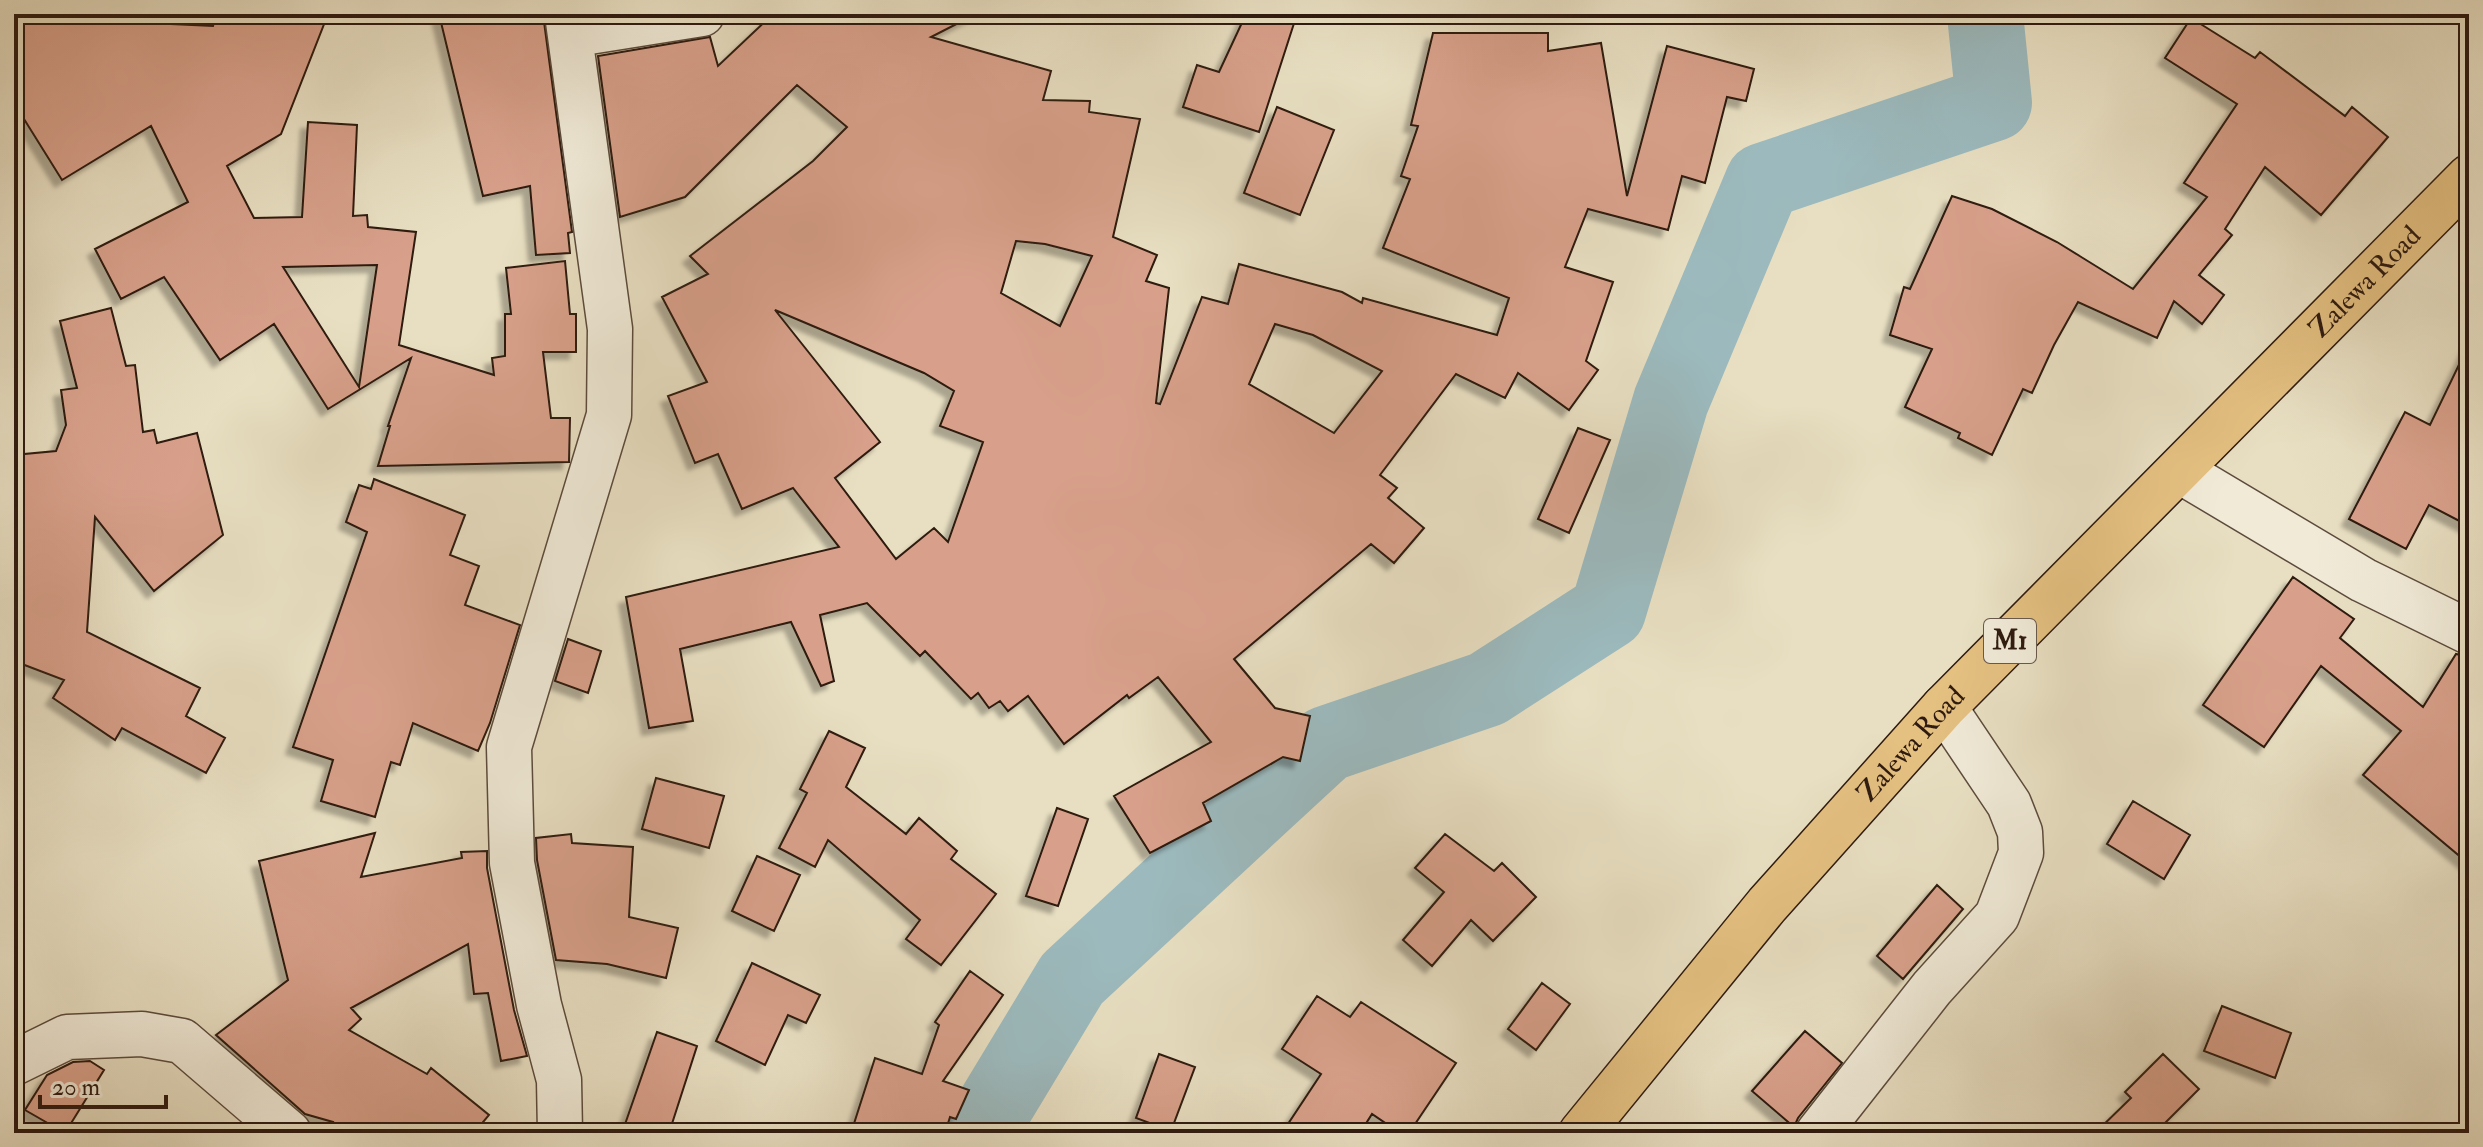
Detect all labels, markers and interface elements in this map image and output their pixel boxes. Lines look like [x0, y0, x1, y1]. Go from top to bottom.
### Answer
street label: Zalewa Road [2302, 218, 2428, 346]
road number: M1 [1984, 619, 2036, 663]
street label: Zalewa Road [1850, 679, 1972, 810]
scale bar [40, 1059, 166, 1109]
text: 20 m [52, 1072, 101, 1103]

